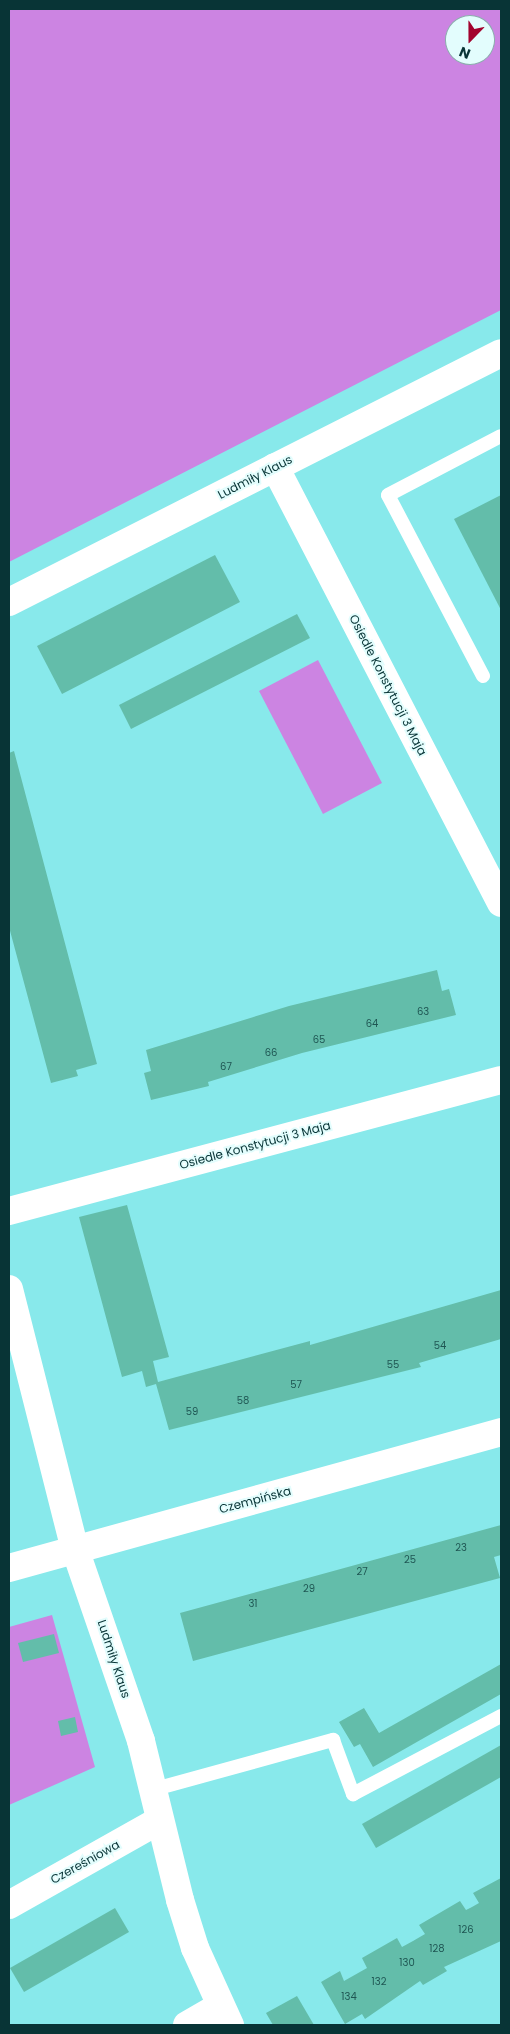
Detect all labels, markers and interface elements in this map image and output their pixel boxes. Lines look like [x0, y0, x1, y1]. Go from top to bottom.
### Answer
north arrow [445, 15, 495, 65]
text: N [456, 42, 473, 64]
street label: Ludmiły Klaus [215, 452, 295, 502]
street label: Osiedle Konstytucji 3 Maja [346, 612, 430, 758]
house number: 63 [417, 1006, 429, 1018]
house number: 64 [366, 1018, 378, 1030]
house number: 65 [313, 1034, 325, 1046]
house number: 66 [265, 1047, 277, 1059]
house number: 67 [220, 1061, 232, 1073]
street label: Osiedle Konstytucji 3 Maja [178, 1118, 332, 1172]
house number: 54 [434, 1340, 446, 1352]
house number: 55 [387, 1359, 399, 1371]
house number: 57 [290, 1379, 302, 1391]
house number: 58 [237, 1395, 249, 1407]
house number: 59 [186, 1406, 198, 1418]
street label: Czempińska [217, 1483, 293, 1517]
house number: 23 [455, 1542, 467, 1554]
house number: 25 [404, 1554, 416, 1566]
house number: 27 [356, 1566, 368, 1578]
house number: 29 [303, 1583, 315, 1595]
house number: 31 [248, 1598, 258, 1610]
street label: Ludmiły Klaus [95, 1618, 133, 1700]
street label: Czereśniowa [48, 1837, 122, 1887]
house number: 126 [458, 1924, 474, 1936]
house number: 128 [429, 1943, 445, 1955]
house number: 130 [399, 1957, 415, 1969]
house number: 132 [372, 1976, 386, 1988]
house number: 134 [341, 1991, 357, 2003]

